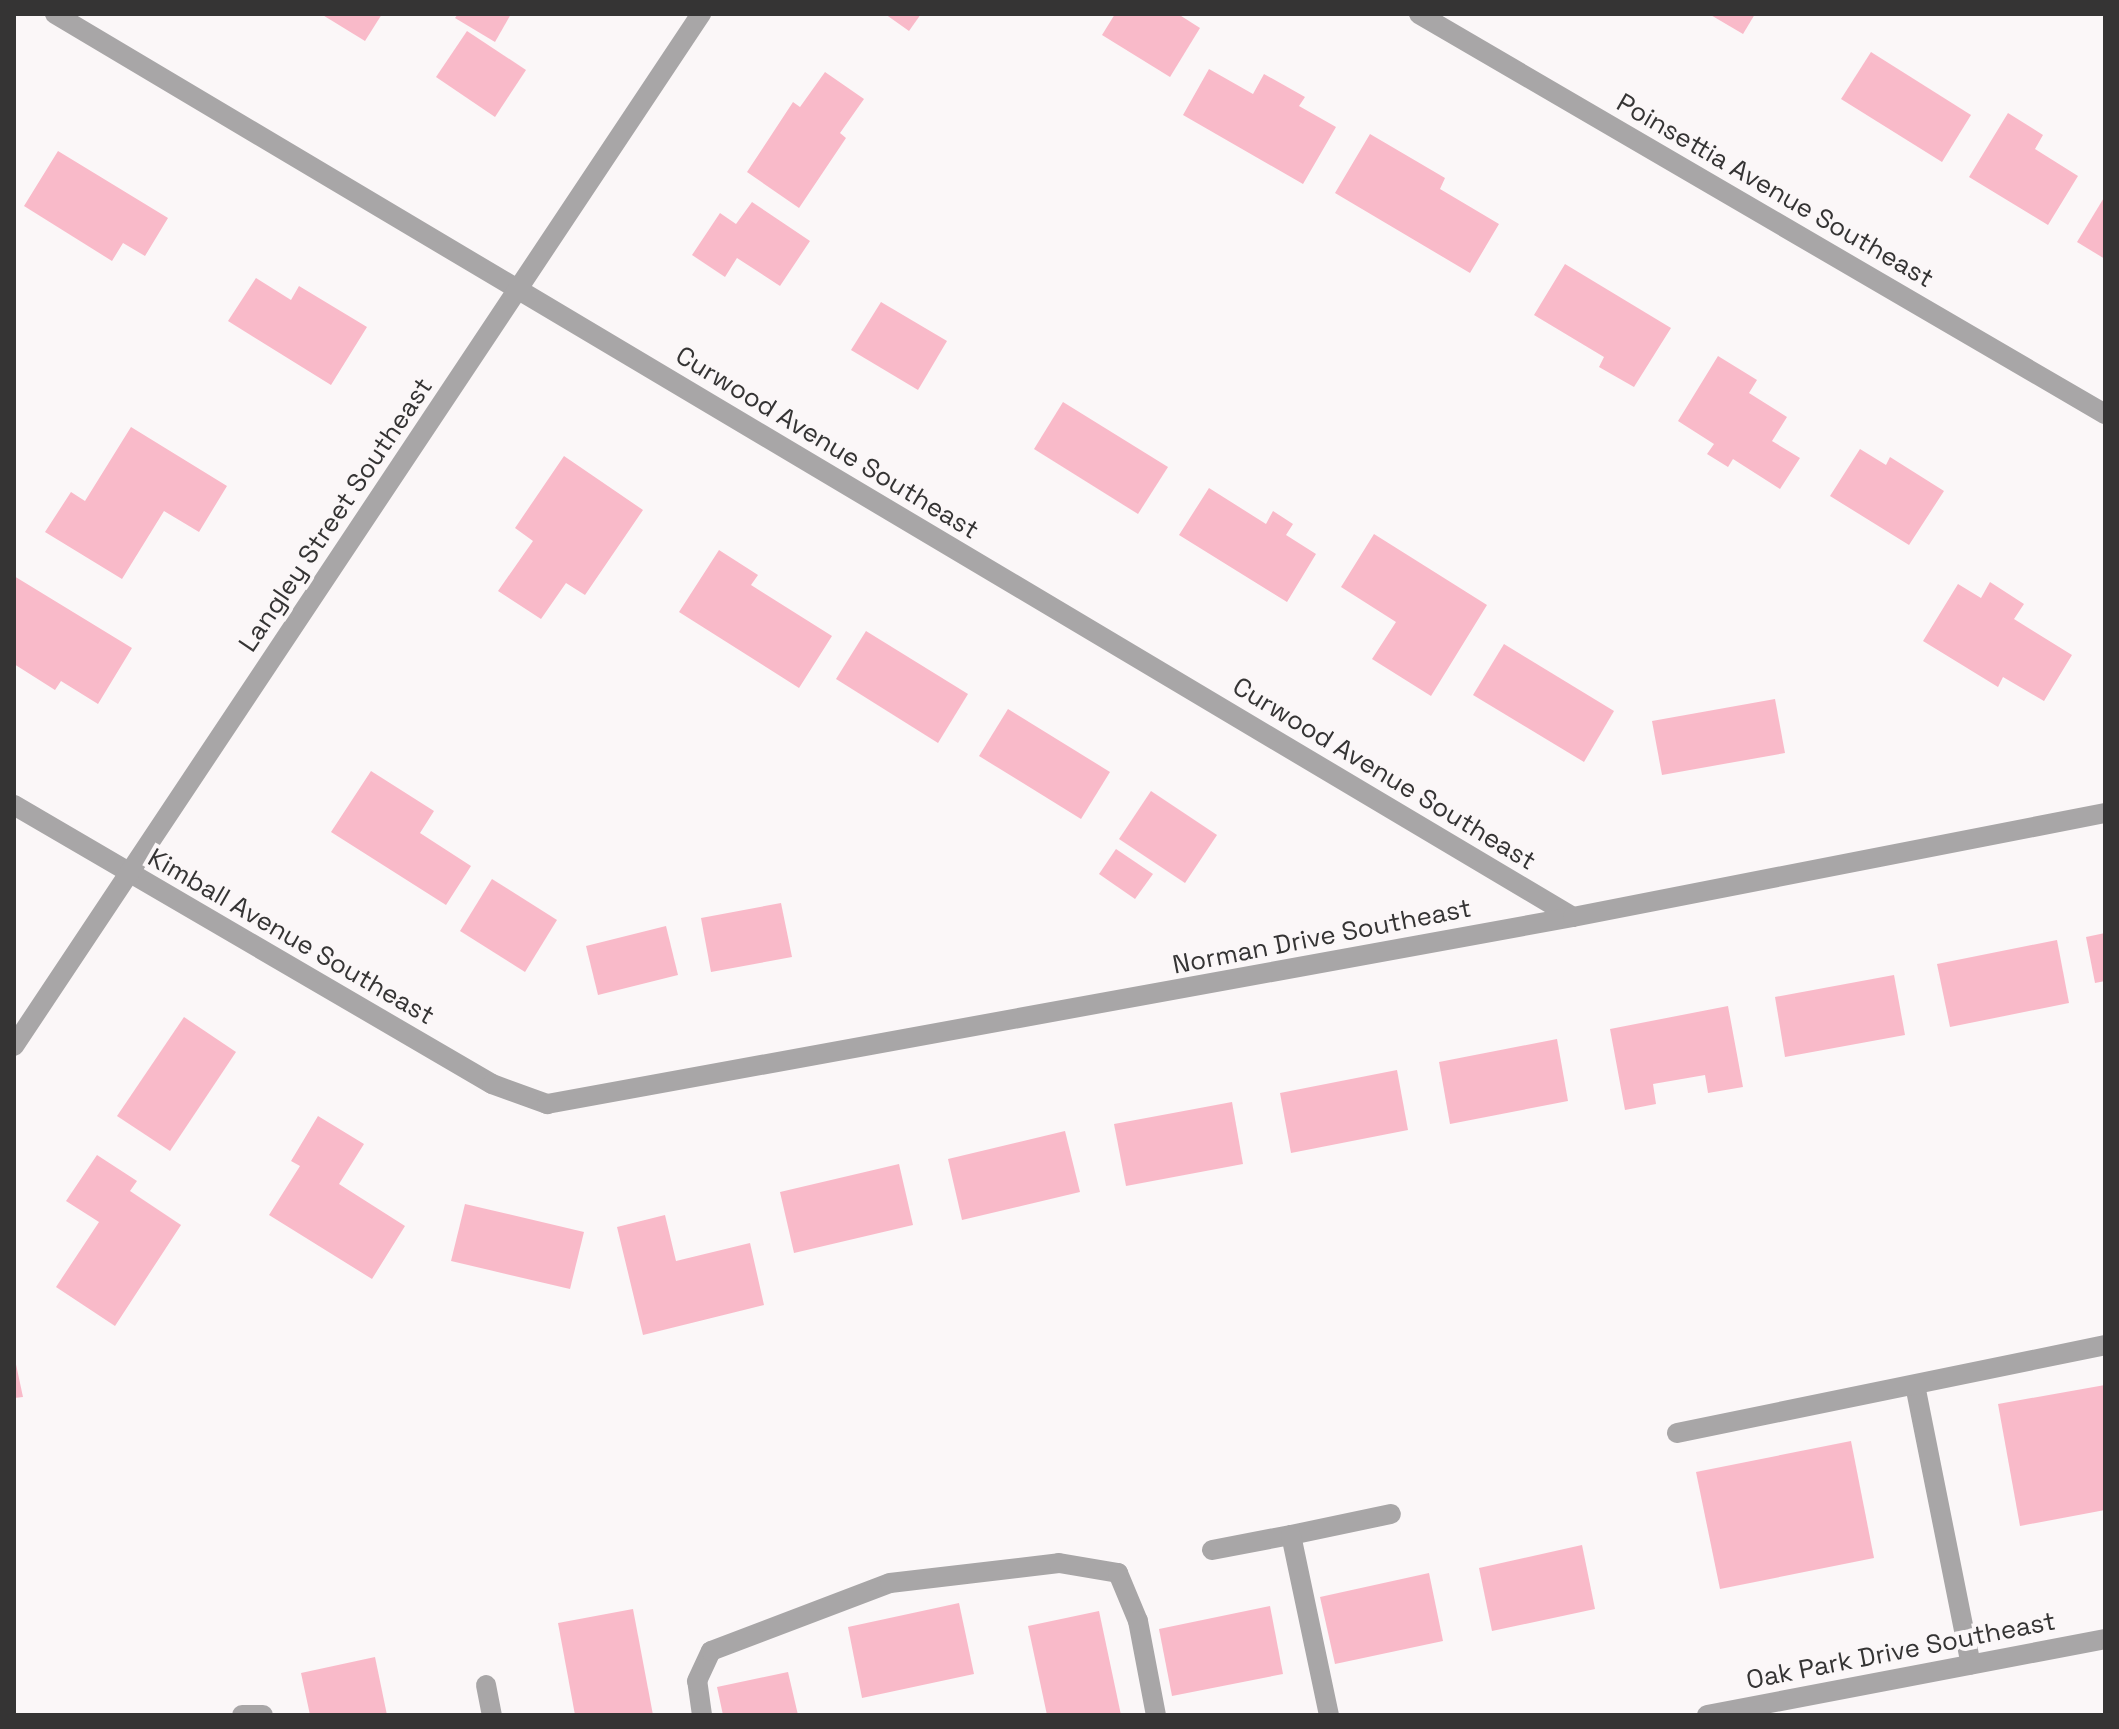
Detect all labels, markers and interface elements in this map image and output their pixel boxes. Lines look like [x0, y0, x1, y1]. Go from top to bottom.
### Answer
street label: Poinsettia Avenue Southeast [1611, 87, 1939, 295]
street label: Curwood Avenue Southeast [670, 340, 984, 546]
street label: Langley Street Southeast [233, 372, 439, 658]
street label: Curwood Avenue Southeast [1227, 671, 1541, 877]
street label: Kimball Avenue Southeast [142, 842, 440, 1032]
street label: Norman Drive Southeast [1170, 893, 1474, 981]
street label: Oak Park Drive Southeast [1744, 1606, 2058, 1696]

